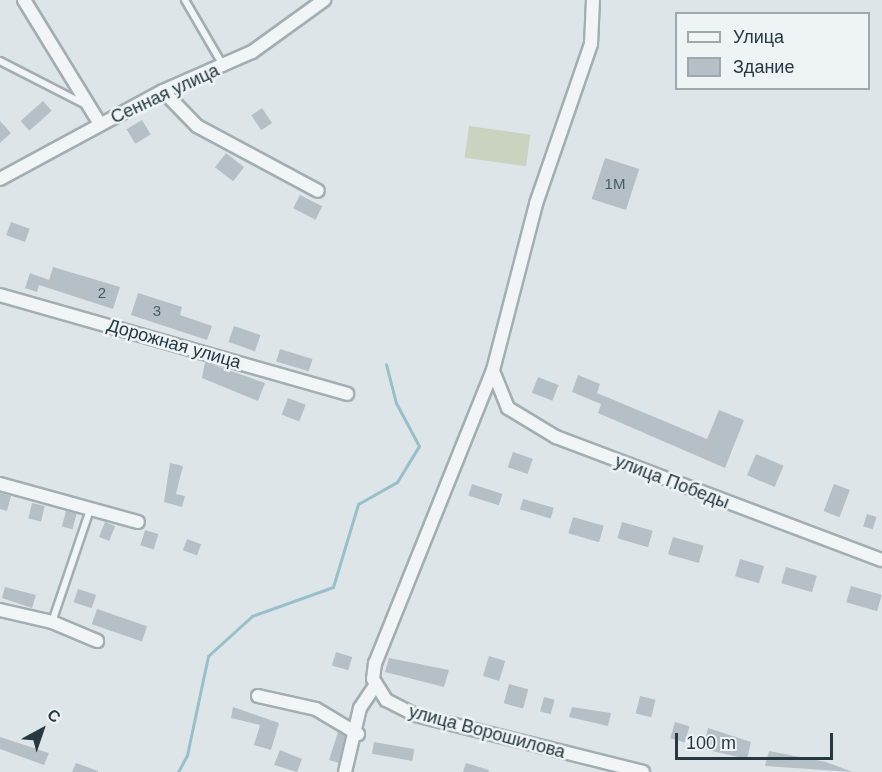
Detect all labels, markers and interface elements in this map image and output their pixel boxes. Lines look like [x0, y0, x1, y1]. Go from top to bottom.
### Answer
legend [675, 12, 870, 90]
text: Улица [733, 27, 784, 47]
text: Здание [733, 57, 794, 77]
street label: Сенная улица [107, 59, 223, 129]
house number: 1М [605, 175, 625, 193]
house number: 2 [98, 284, 106, 302]
house number: 3 [153, 302, 161, 320]
street label: Дорожная улица [104, 315, 244, 373]
street label: улица Победы [612, 450, 732, 514]
north arrow [12, 700, 72, 760]
street label: улица Ворошилова [406, 701, 568, 763]
text: С [44, 706, 64, 726]
scale bar [678, 721, 836, 759]
text: 100 m [686, 733, 736, 753]

